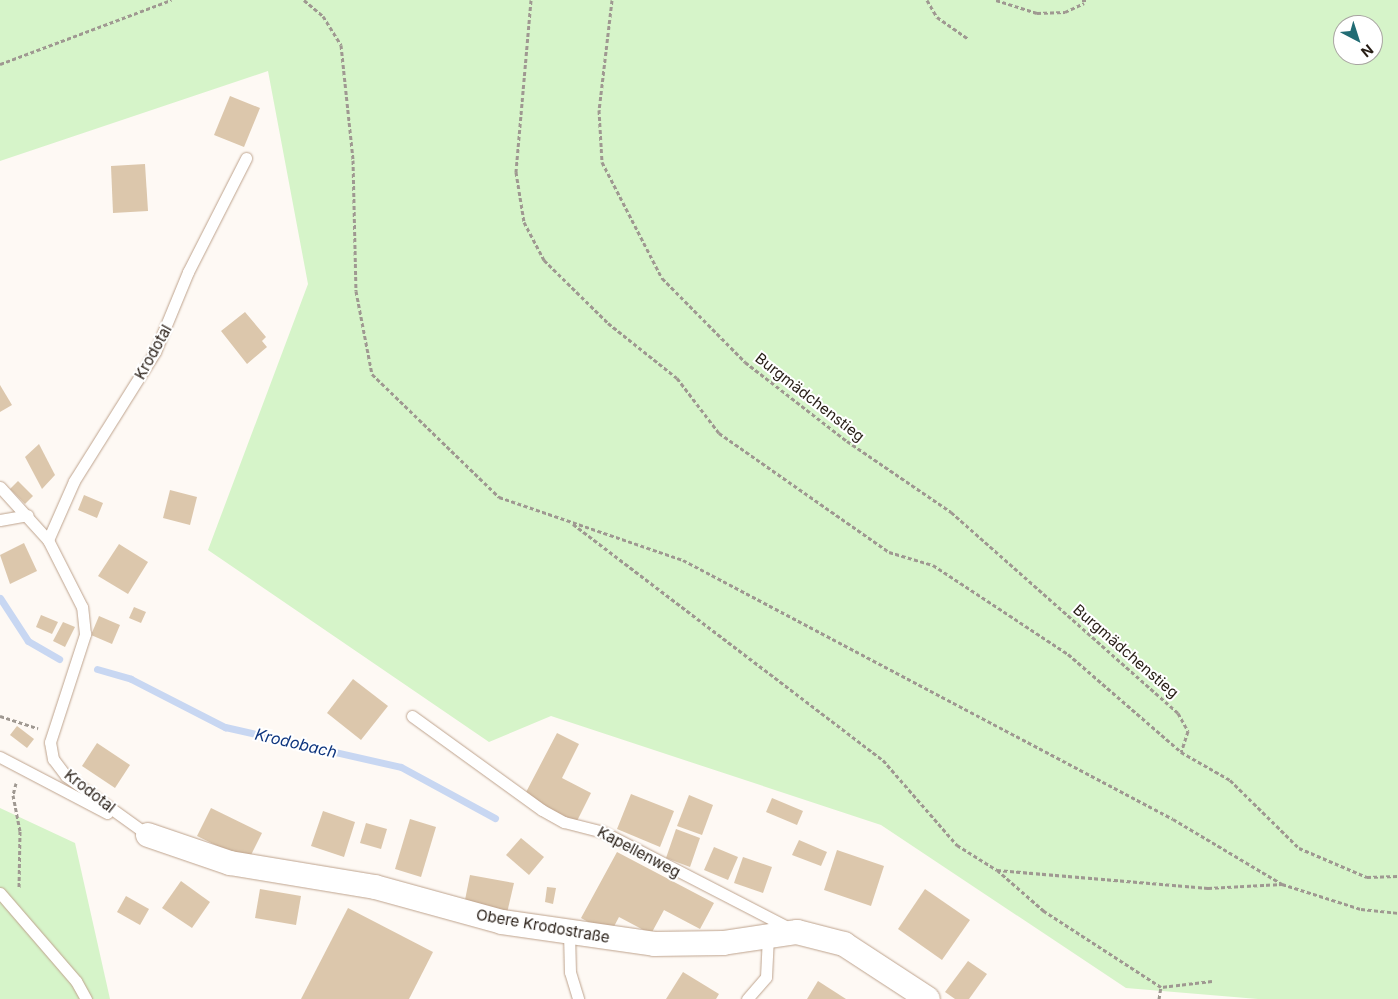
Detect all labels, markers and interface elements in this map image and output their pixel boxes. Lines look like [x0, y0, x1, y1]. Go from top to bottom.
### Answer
north arrow [1333, 15, 1383, 65]
text: N [1358, 41, 1377, 61]
street label: Krodotal [131, 322, 175, 382]
street label: Burgmädchenstieg [752, 349, 868, 445]
street label: Burgmädchenstieg [1070, 600, 1182, 702]
water label: Krodobach [253, 724, 339, 762]
street label: Krodotal [61, 766, 119, 816]
street label: Kapellenweg [594, 823, 684, 881]
street label: Obere Krodostraße [475, 905, 611, 947]

